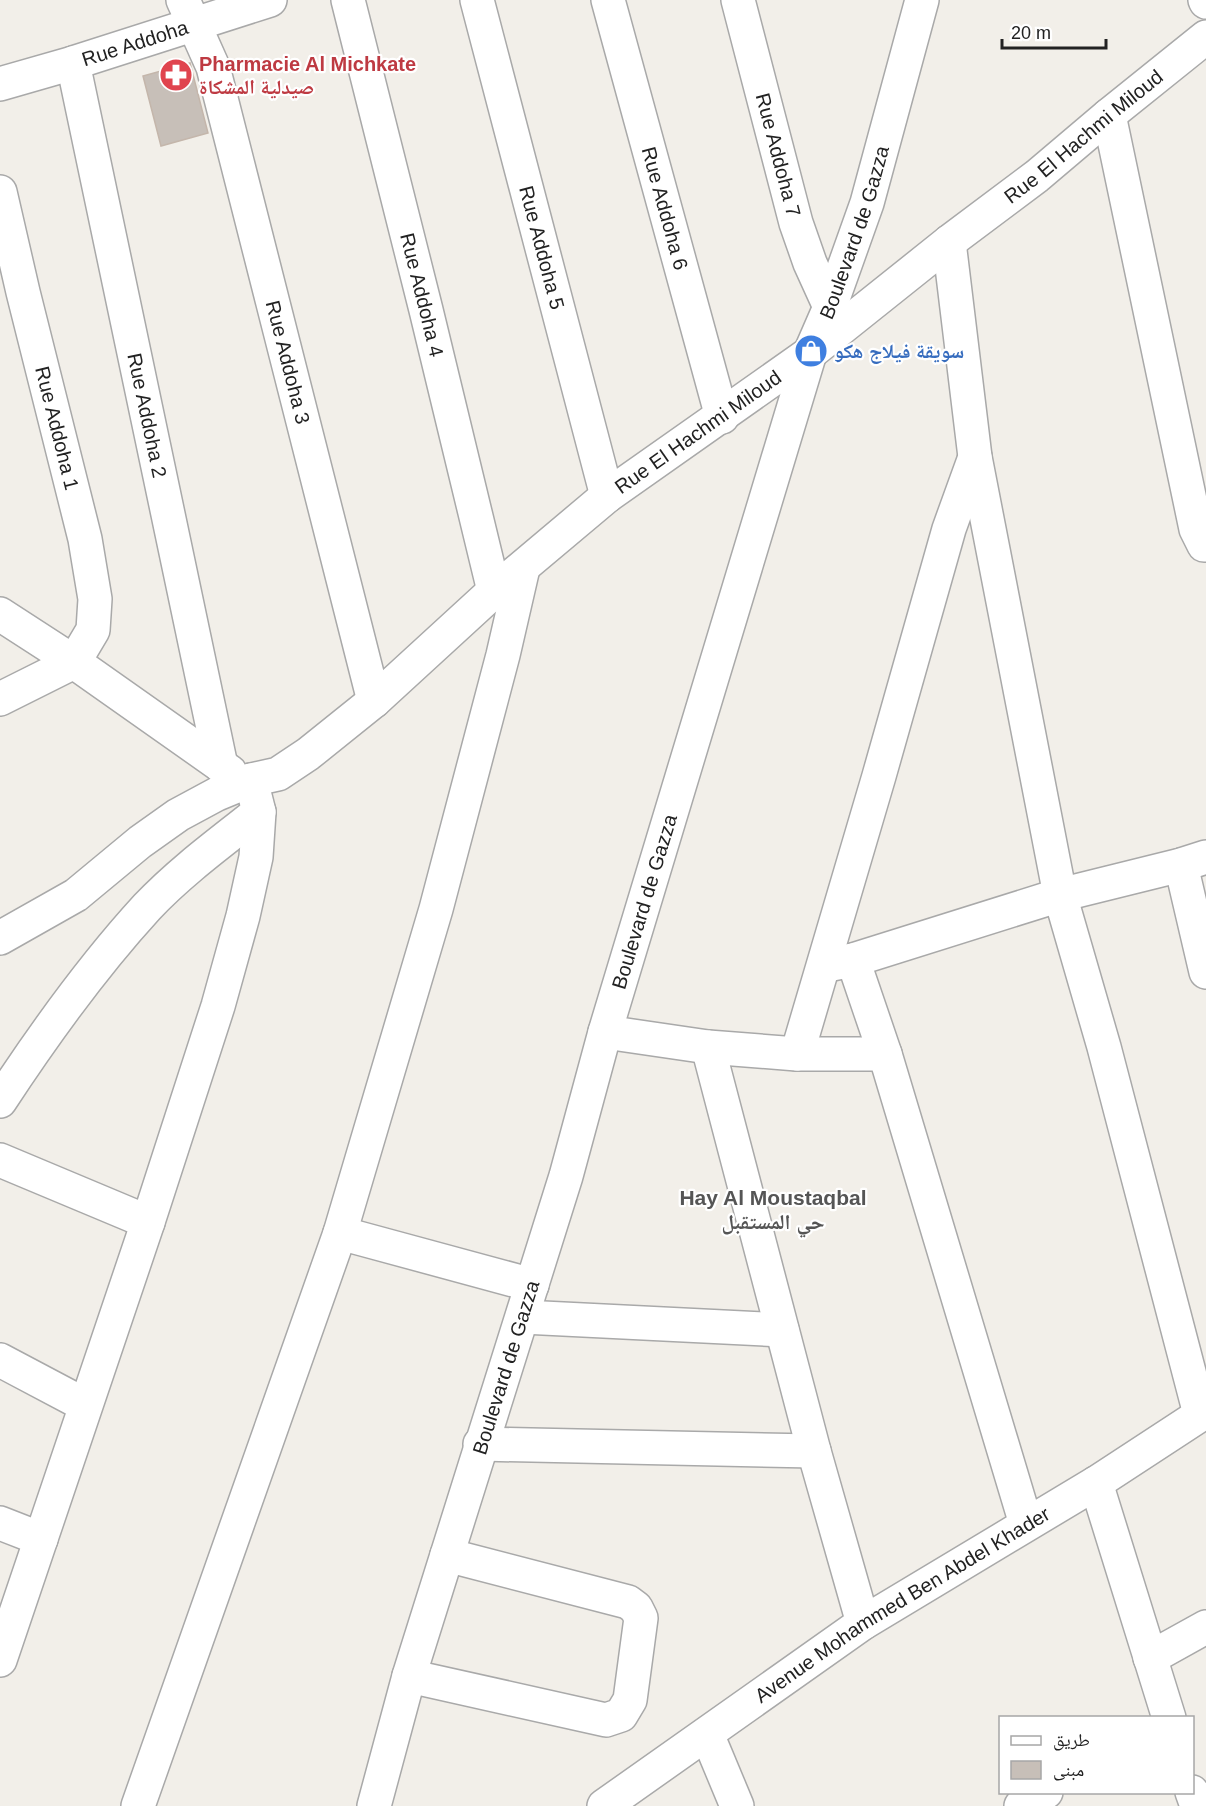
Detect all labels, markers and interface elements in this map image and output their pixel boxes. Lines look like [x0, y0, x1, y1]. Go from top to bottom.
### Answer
scale bar [1002, 12, 1106, 50]
street label: Rue Addoha [79, 16, 192, 70]
text: 20 m [1011, 23, 1051, 43]
place label: Pharmacie Al Michkate صيدلية المشكاة [199, 53, 416, 99]
pharmacy icon: Pharmacie Al Michkate صيدلية المشكاة [158, 57, 194, 93]
street label: Rue El Hachmi Miloud [1000, 65, 1167, 208]
street label: Rue Addoha 7 [752, 91, 805, 219]
street label: Boulevard de Gazza [815, 142, 893, 322]
street label: Rue Addoha 6 [638, 144, 692, 272]
street label: Rue Addoha 5 [515, 184, 569, 312]
street label: Rue Addoha 4 [396, 231, 448, 359]
street label: Rue Addoha 3 [262, 298, 314, 426]
shop icon: سويقة فيلاج هكو [793, 333, 829, 369]
place label: سويقة فيلاج هكو [834, 340, 964, 364]
street label: Rue Addoha 2 [123, 351, 171, 480]
street label: Rue Addoha 1 [31, 364, 83, 492]
street label: Rue El Hachmi Miloud [611, 366, 785, 498]
street label: Boulevard de Gazza [608, 811, 681, 992]
district label: Hay Al Moustaqbal حي المستقبل [679, 1186, 867, 1238]
street label: Boulevard de Gazza [468, 1277, 544, 1457]
street label: Avenue Mohammed Ben Abdel Khader [751, 1502, 1054, 1707]
legend [999, 1716, 1194, 1794]
text: طريق [1053, 1730, 1090, 1751]
text: مبنى [1053, 1760, 1084, 1781]

